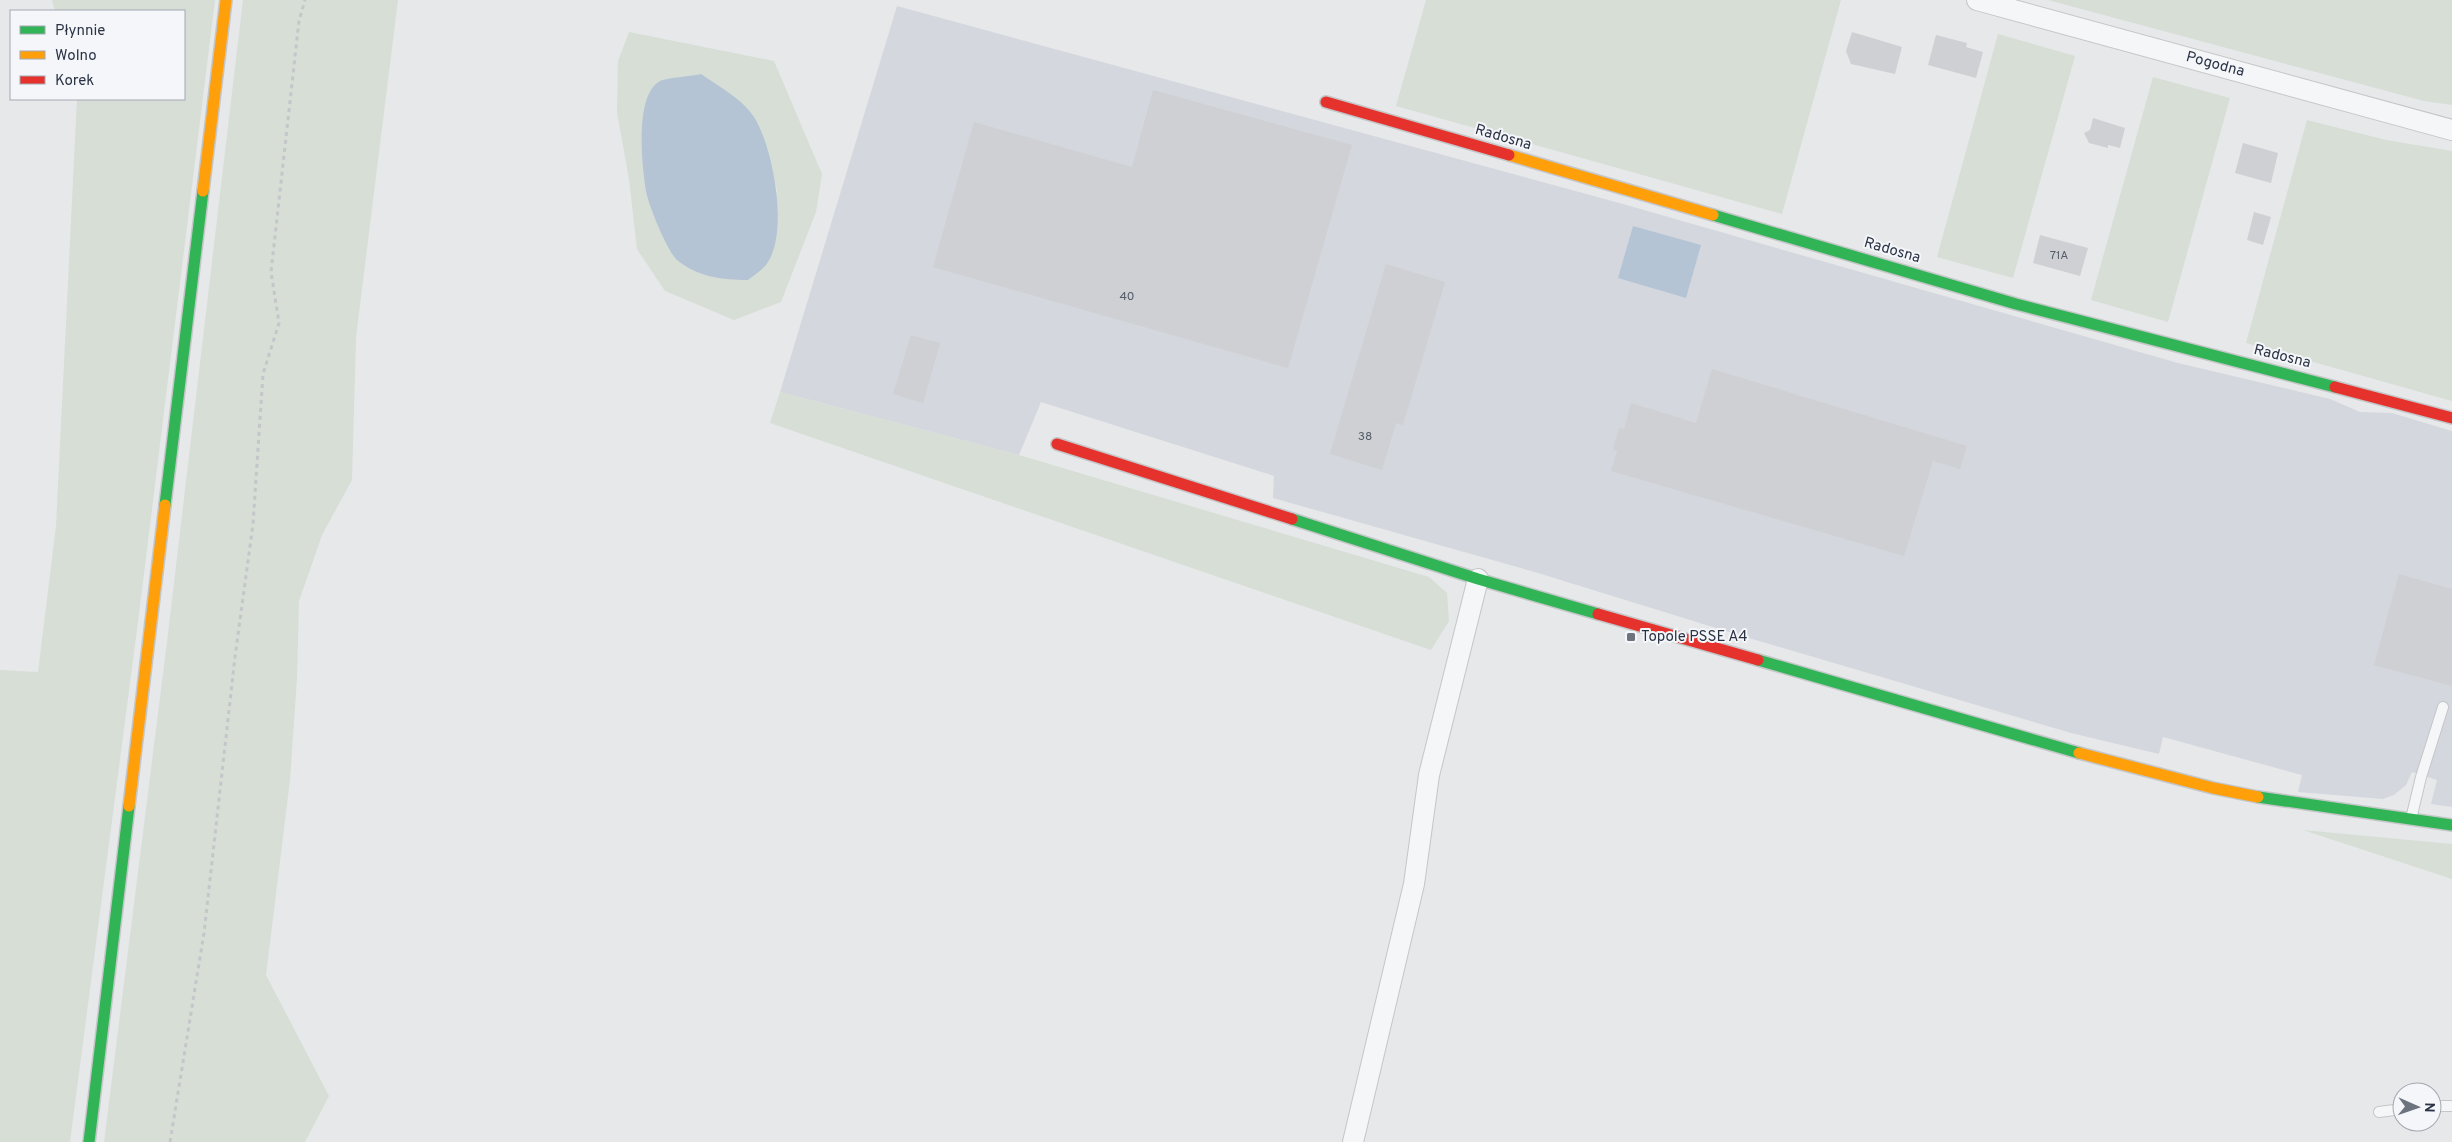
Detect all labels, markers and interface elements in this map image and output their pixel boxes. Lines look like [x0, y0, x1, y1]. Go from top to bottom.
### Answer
legend [10, 10, 185, 100]
text: Płynnie [55, 22, 105, 41]
text: Wolno [55, 47, 97, 66]
street label: Pogodna [2184, 48, 2246, 82]
text: Korek [55, 72, 94, 91]
street label: Radosna [1472, 121, 1534, 155]
street label: Radosna [1861, 234, 1923, 268]
house number: 71A [2050, 248, 2068, 264]
house number: 40 [1119, 289, 1135, 305]
street label: Radosna [2252, 341, 2312, 373]
house number: 38 [1358, 429, 1372, 445]
place label: Topole PSSE A4 [1641, 628, 1747, 647]
marker: Topole PSSE A4 [1625, 631, 1637, 643]
north arrow [2392, 1082, 2442, 1132]
text: N [2420, 1102, 2437, 1113]

